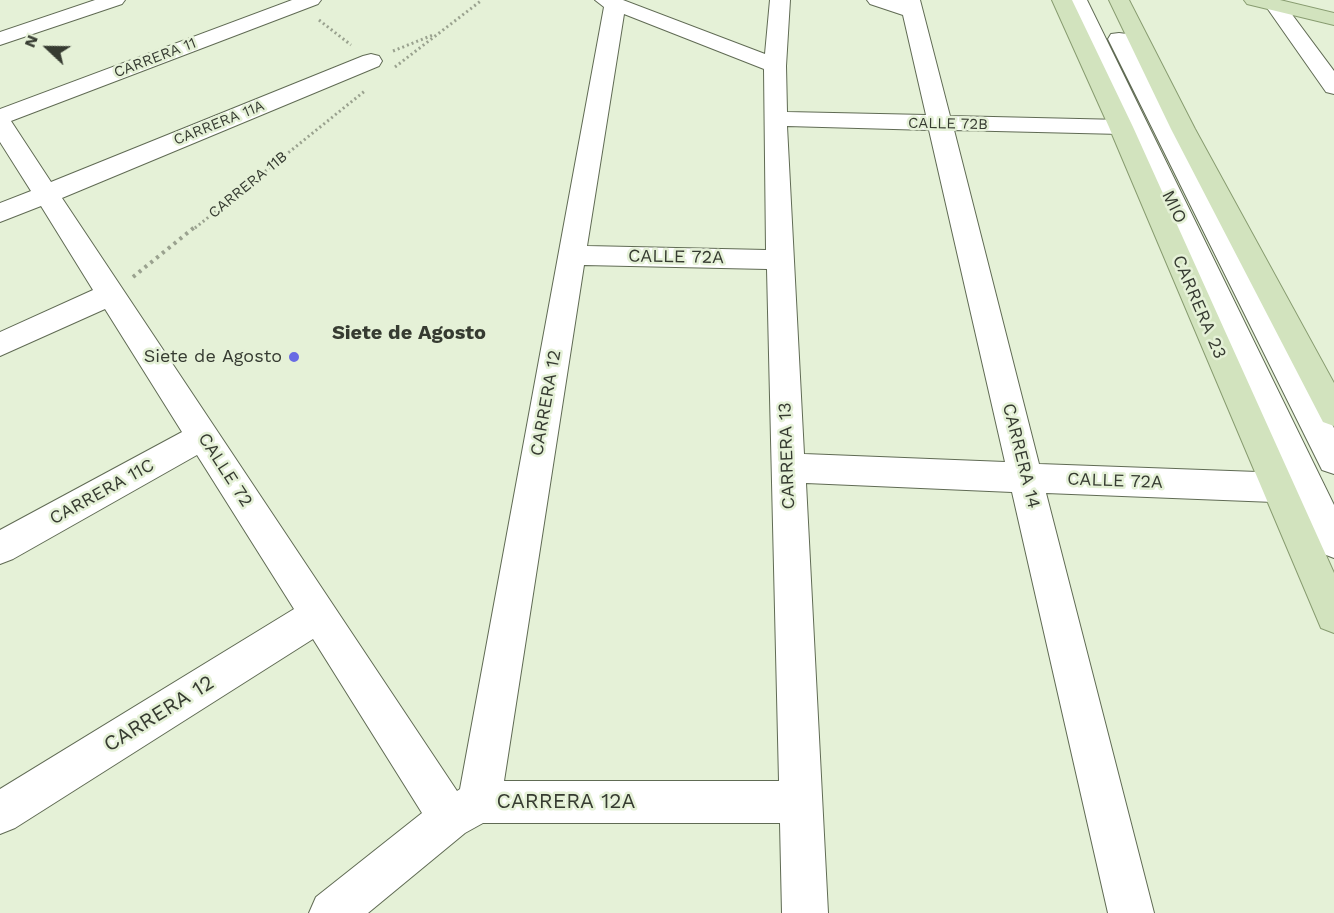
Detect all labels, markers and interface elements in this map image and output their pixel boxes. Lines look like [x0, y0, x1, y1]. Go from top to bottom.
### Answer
north arrow [18, 18, 78, 78]
text: N [20, 32, 42, 50]
street label: CARRERA 11 [111, 34, 199, 82]
street label: CARRERA 11A [171, 97, 267, 149]
street label: CALLE 72B [908, 114, 988, 134]
street label: CARRERA 11B [205, 148, 291, 222]
street label: MIO [1157, 187, 1191, 227]
street label: CALLE 72A [628, 245, 724, 269]
street label: CARRERA 23 [1167, 252, 1231, 362]
district label: Siete de Agosto [332, 321, 486, 345]
place label: Siete de Agosto [144, 346, 282, 368]
street label: CARRERA 12 [526, 348, 566, 458]
marker: Siete de Agosto [287, 350, 301, 364]
street label: CARRERA 14 [997, 401, 1045, 511]
street label: CARRERA 13 [774, 402, 800, 510]
street label: CALLE 72 [193, 429, 257, 511]
street label: CARRERA 11C [46, 454, 158, 530]
street label: CALLE 72A [1067, 469, 1163, 493]
street label: CARRERA 12 [99, 670, 219, 758]
street label: CARRERA 12A [497, 789, 635, 815]

